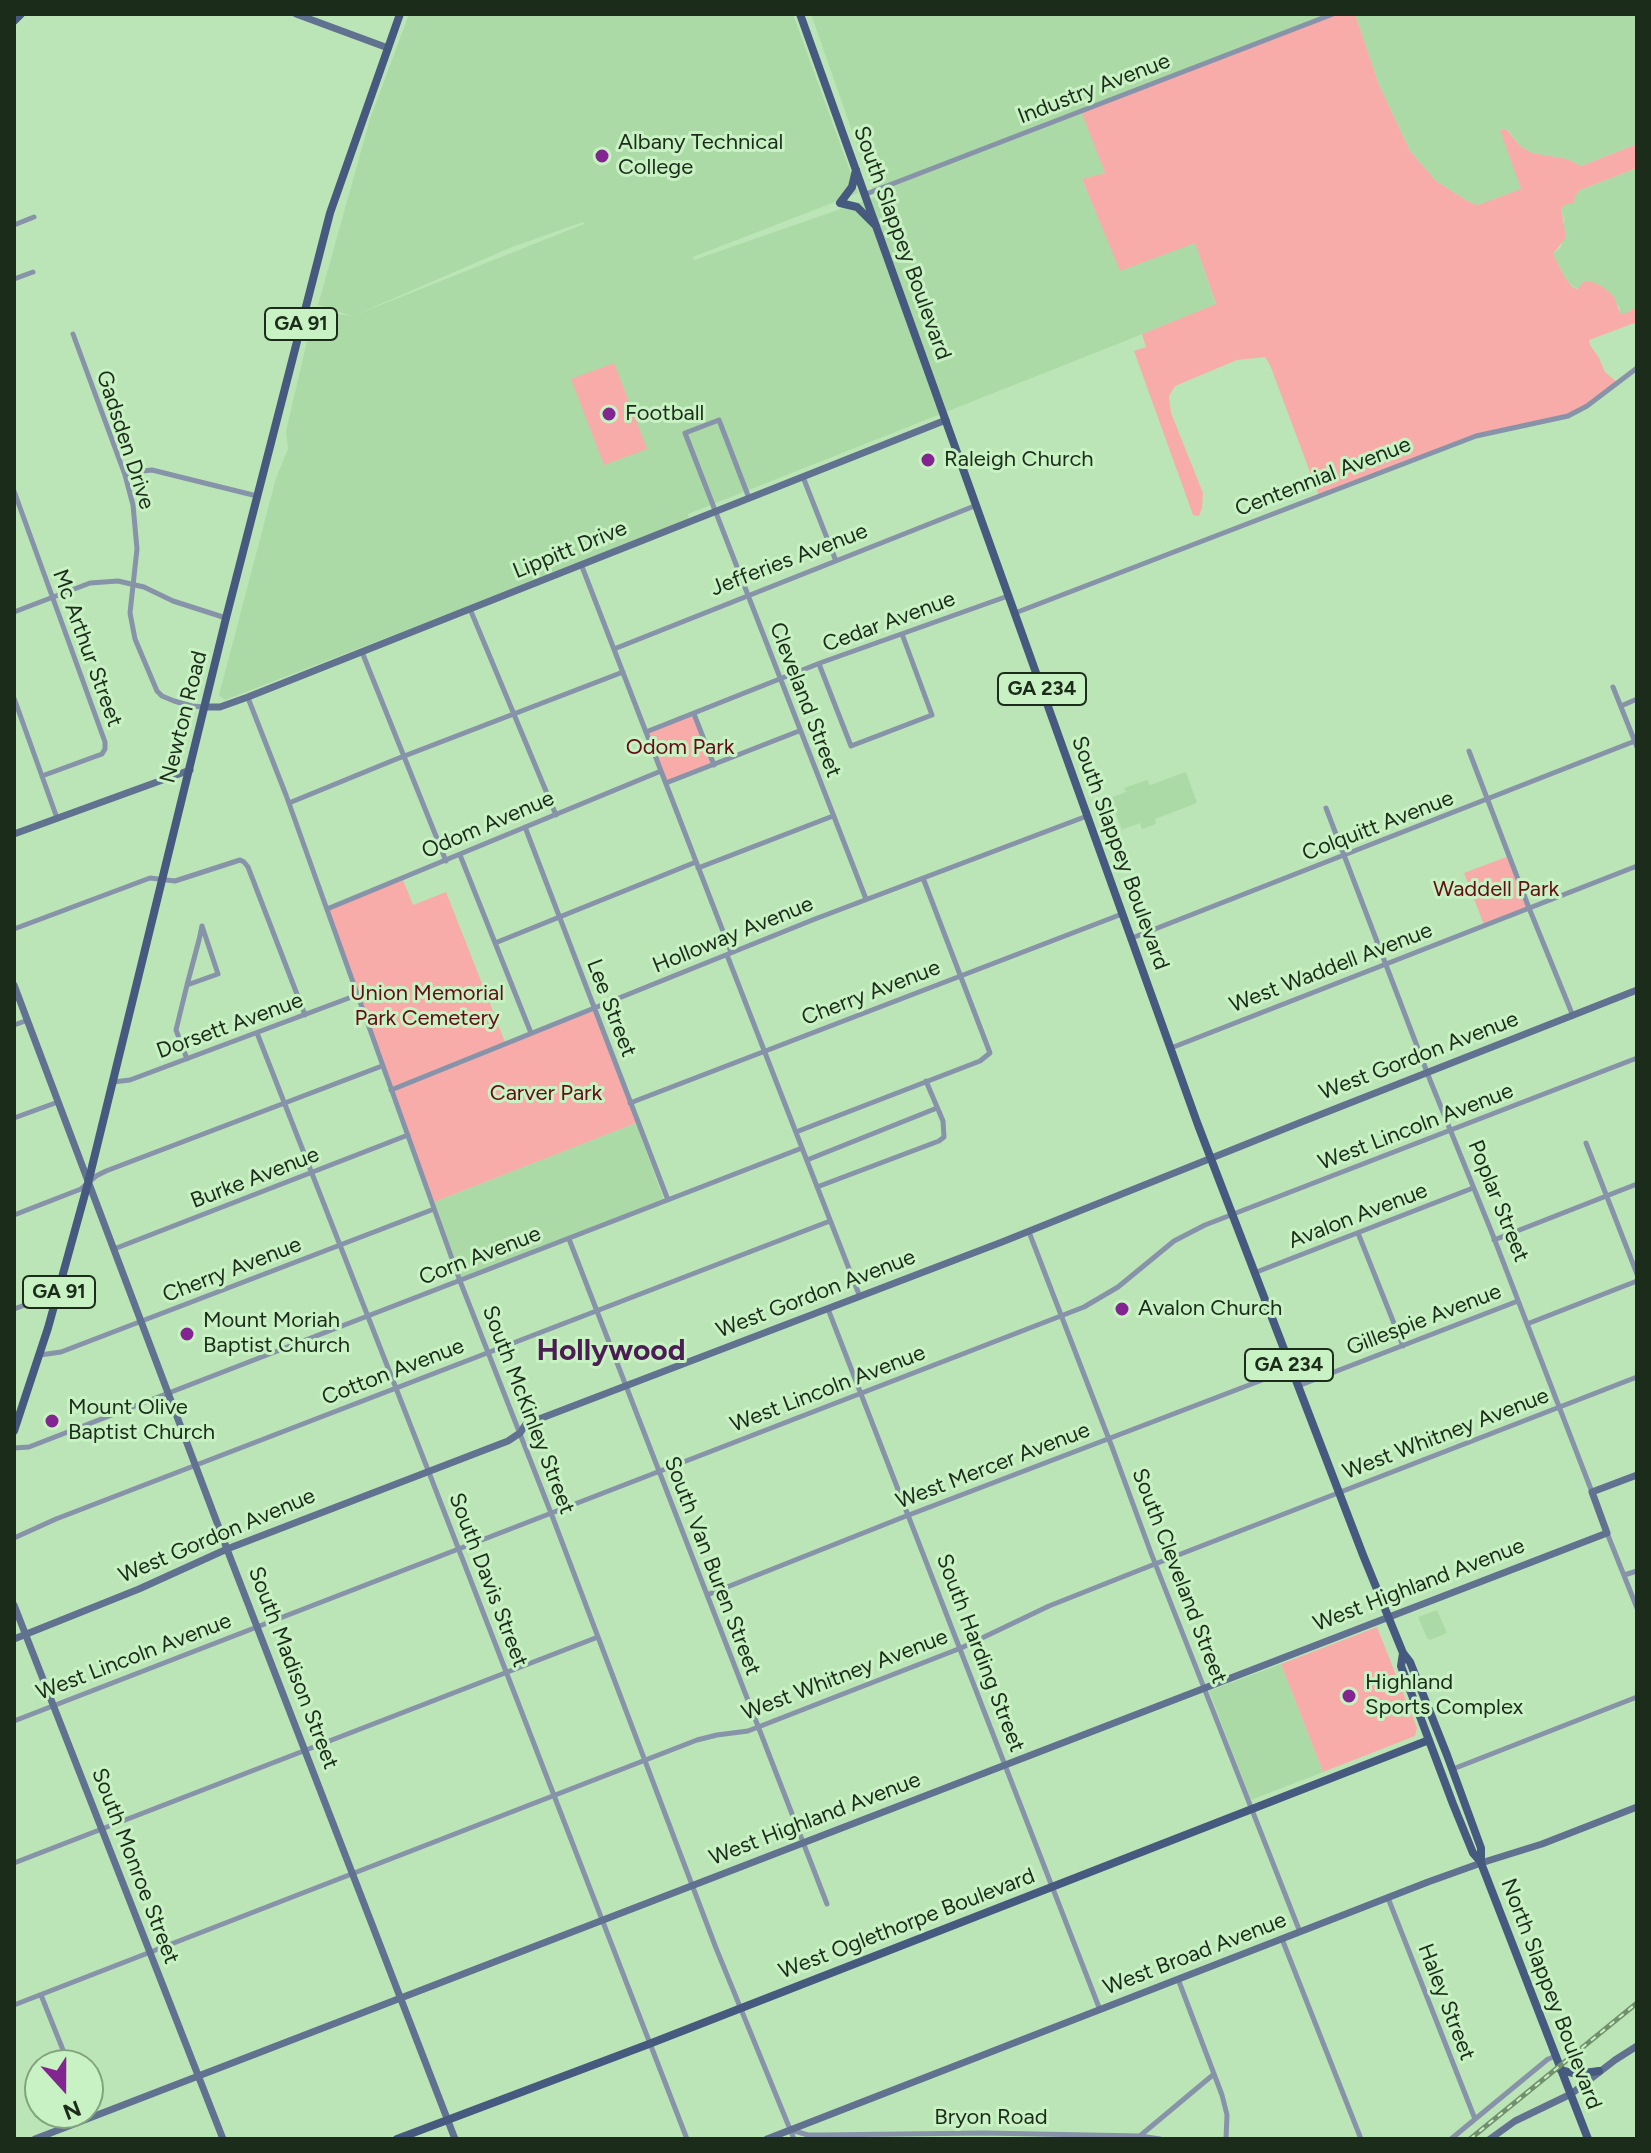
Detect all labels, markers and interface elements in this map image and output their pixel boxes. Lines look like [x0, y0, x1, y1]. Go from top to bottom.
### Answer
street label: Industry Avenue [1014, 48, 1174, 130]
street label: South Slappey Boulevard [847, 123, 957, 363]
place label: Albany Technical College [618, 130, 783, 182]
marker: Albany Technical College [593, 147, 611, 165]
road number: GA 91 [265, 308, 337, 340]
street label: Gadsden Drive [90, 367, 160, 513]
place label: Football [625, 401, 704, 427]
marker: Football [600, 405, 618, 423]
street label: Centennial Avenue [1231, 431, 1415, 523]
place label: Raleigh Church [944, 447, 1094, 473]
marker: Raleigh Church [919, 451, 937, 469]
street label: Lippitt Drive [509, 515, 631, 585]
street label: Jefferies Avenue [707, 518, 871, 602]
street label: Mc Arthur Street [46, 566, 128, 730]
street label: Cedar Avenue [819, 586, 959, 658]
street label: Cleveland Street [763, 619, 847, 781]
street label: Newton Road [155, 648, 213, 786]
road number: GA 234 [998, 673, 1086, 705]
street label: South Slappey Boulevard [1065, 733, 1175, 973]
park label: Odom Park [626, 735, 734, 761]
street label: Odom Avenue [418, 785, 558, 865]
street label: Colquitt Avenue [1299, 785, 1457, 867]
park label: Waddell Park [1433, 877, 1559, 903]
street label: Holloway Avenue [649, 891, 817, 979]
street label: West Waddell Avenue [1226, 917, 1436, 1019]
street label: Cherry Avenue [798, 954, 944, 1032]
street label: Lee Street [580, 955, 642, 1061]
park label: Union Memorial Park Cemetery [350, 981, 504, 1032]
street label: Dorsett Avenue [153, 987, 307, 1065]
street label: West Gordon Avenue [1316, 1006, 1522, 1106]
street label: West Lincoln Avenue [1315, 1078, 1517, 1176]
park label: Carver Park [490, 1081, 602, 1107]
street label: Poplar Street [1462, 1136, 1534, 1266]
street label: Burke Avenue [187, 1141, 323, 1215]
street label: Avalon Avenue [1285, 1177, 1431, 1255]
street label: Corn Avenue [415, 1221, 545, 1291]
street label: Cherry Avenue [159, 1231, 305, 1309]
street label: West Gordon Avenue [713, 1244, 919, 1344]
road number: GA 91 [23, 1276, 95, 1308]
street label: Gillespie Avenue [1343, 1278, 1505, 1362]
place label: Avalon Church [1138, 1296, 1282, 1322]
marker: Avalon Church [1113, 1300, 1131, 1318]
street label: South McKinley Street [476, 1302, 580, 1518]
place label: Mount Moriah Baptist Church [203, 1308, 350, 1360]
marker: Mount Moriah Baptist Church [178, 1325, 196, 1343]
street label: Cotton Avenue [318, 1333, 468, 1411]
district label: Hollywood [536, 1333, 686, 1369]
street label: West Lincoln Avenue [727, 1340, 929, 1438]
road number: GA 234 [1245, 1349, 1333, 1381]
street label: West Whitney Avenue [1339, 1383, 1553, 1485]
place label: Mount Olive Baptist Church [68, 1395, 215, 1446]
marker: Mount Olive Baptist Church [43, 1412, 61, 1430]
street label: West Mercer Avenue [892, 1417, 1094, 1515]
street label: South Van Buren Street [658, 1453, 766, 1679]
street label: South Cleveland Street [1126, 1465, 1232, 1687]
street label: West Gordon Avenue [115, 1483, 319, 1589]
street label: South Davis Street [443, 1489, 533, 1671]
street label: West Highland Avenue [1310, 1533, 1528, 1637]
street label: South Harding Street [930, 1550, 1030, 1756]
street label: South Madison Street [242, 1563, 344, 1773]
street label: West Lincoln Avenue [33, 1608, 235, 1706]
street label: West Whitney Avenue [738, 1624, 952, 1726]
place label: Highland Sports Complex [1365, 1670, 1523, 1722]
marker: Highland Sports Complex [1340, 1687, 1358, 1705]
street label: South Monroe Street [86, 1764, 184, 1968]
street label: West Highland Avenue [706, 1767, 924, 1871]
street label: West Oglethorpe Boulevard [775, 1863, 1039, 1985]
street label: North Slappey Boulevard [1495, 1875, 1607, 2113]
street label: West Broad Avenue [1100, 1907, 1290, 2001]
street label: Haley Street [1412, 1940, 1480, 2064]
north arrow [24, 2049, 104, 2129]
text: N [59, 2094, 85, 2126]
street label: Bryon Road [934, 2105, 1048, 2131]

